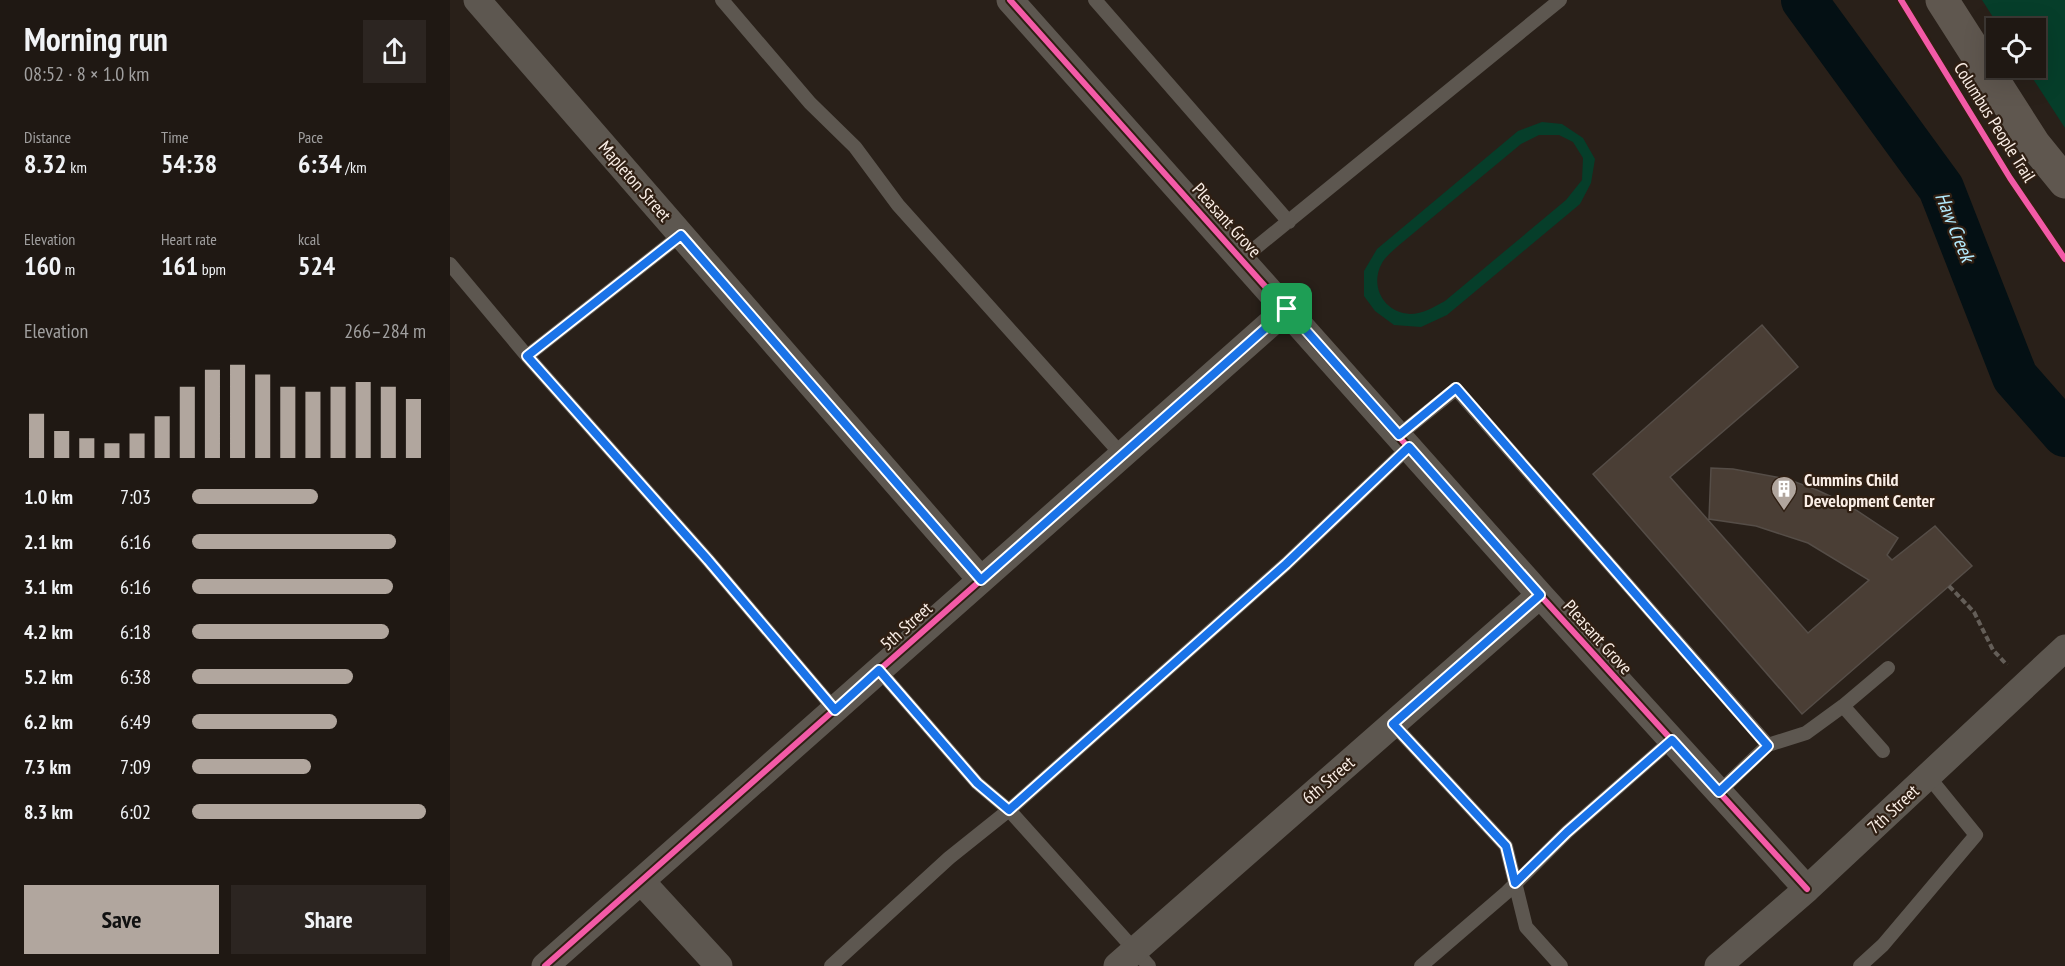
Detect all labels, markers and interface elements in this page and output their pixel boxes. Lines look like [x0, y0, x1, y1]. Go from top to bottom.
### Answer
text: Morning run [24, 17, 168, 60]
map controls [1986, 18, 2046, 78]
button: locate [1986, 18, 2046, 78]
button: share [363, 20, 426, 83]
street label: Columbus People Trail [1949, 58, 2041, 187]
text: 08:52 · 8 × 1.0 km [24, 61, 149, 87]
text: Distance [24, 127, 71, 147]
text: Time [161, 127, 189, 147]
text: Pace [298, 127, 323, 147]
street label: Mapleton Street [594, 136, 676, 226]
text: 8.32 [24, 147, 67, 180]
text: 54:38 [161, 147, 217, 180]
text: 6:34 [298, 147, 342, 180]
text: km [67, 157, 87, 177]
text: /km [342, 157, 367, 177]
street label: Pleasant Grove [1187, 178, 1267, 262]
water label: Haw Creek [1929, 188, 1982, 268]
text: Elevation [24, 229, 75, 249]
text: Heart rate [161, 229, 217, 249]
text: kcal [298, 229, 320, 249]
text: 160 [24, 249, 61, 282]
text: 161 [161, 249, 198, 282]
text: 524 [298, 249, 335, 282]
text: m [61, 259, 75, 279]
text: bpm [198, 259, 226, 279]
pin [1261, 283, 1312, 334]
icon: arrive [1270, 292, 1303, 325]
text: Elevation [24, 318, 88, 344]
text: 266–284 m [344, 318, 426, 344]
place label: Cummins Child Development Center [1804, 468, 1935, 512]
building icon: Cummins Child Development Center [1769, 474, 1799, 512]
text: 1.0 km [24, 484, 73, 510]
text: 7:03 [120, 484, 151, 510]
text: 2.1 km [24, 529, 73, 555]
text: 6:16 [120, 529, 151, 555]
text: 3.1 km [24, 574, 73, 600]
text: 6:16 [120, 574, 151, 600]
street label: Pleasant Grove [1558, 595, 1638, 679]
street label: 5th Street [875, 597, 937, 655]
text: 4.2 km [24, 619, 73, 645]
text: 6:18 [120, 619, 151, 645]
text: 5.2 km [24, 664, 73, 690]
text: 6:38 [120, 664, 151, 690]
text: 6.2 km [24, 709, 73, 735]
text: 6:49 [120, 709, 151, 735]
street label: 6th Street [1297, 751, 1359, 809]
text: 7.3 km [24, 754, 71, 780]
text: 7:09 [120, 754, 151, 780]
street label: 7th Street [1863, 779, 1924, 839]
text: 8.3 km [24, 799, 73, 825]
text: 6:02 [120, 799, 151, 825]
button: Save [24, 885, 219, 954]
button: Share [231, 885, 426, 954]

